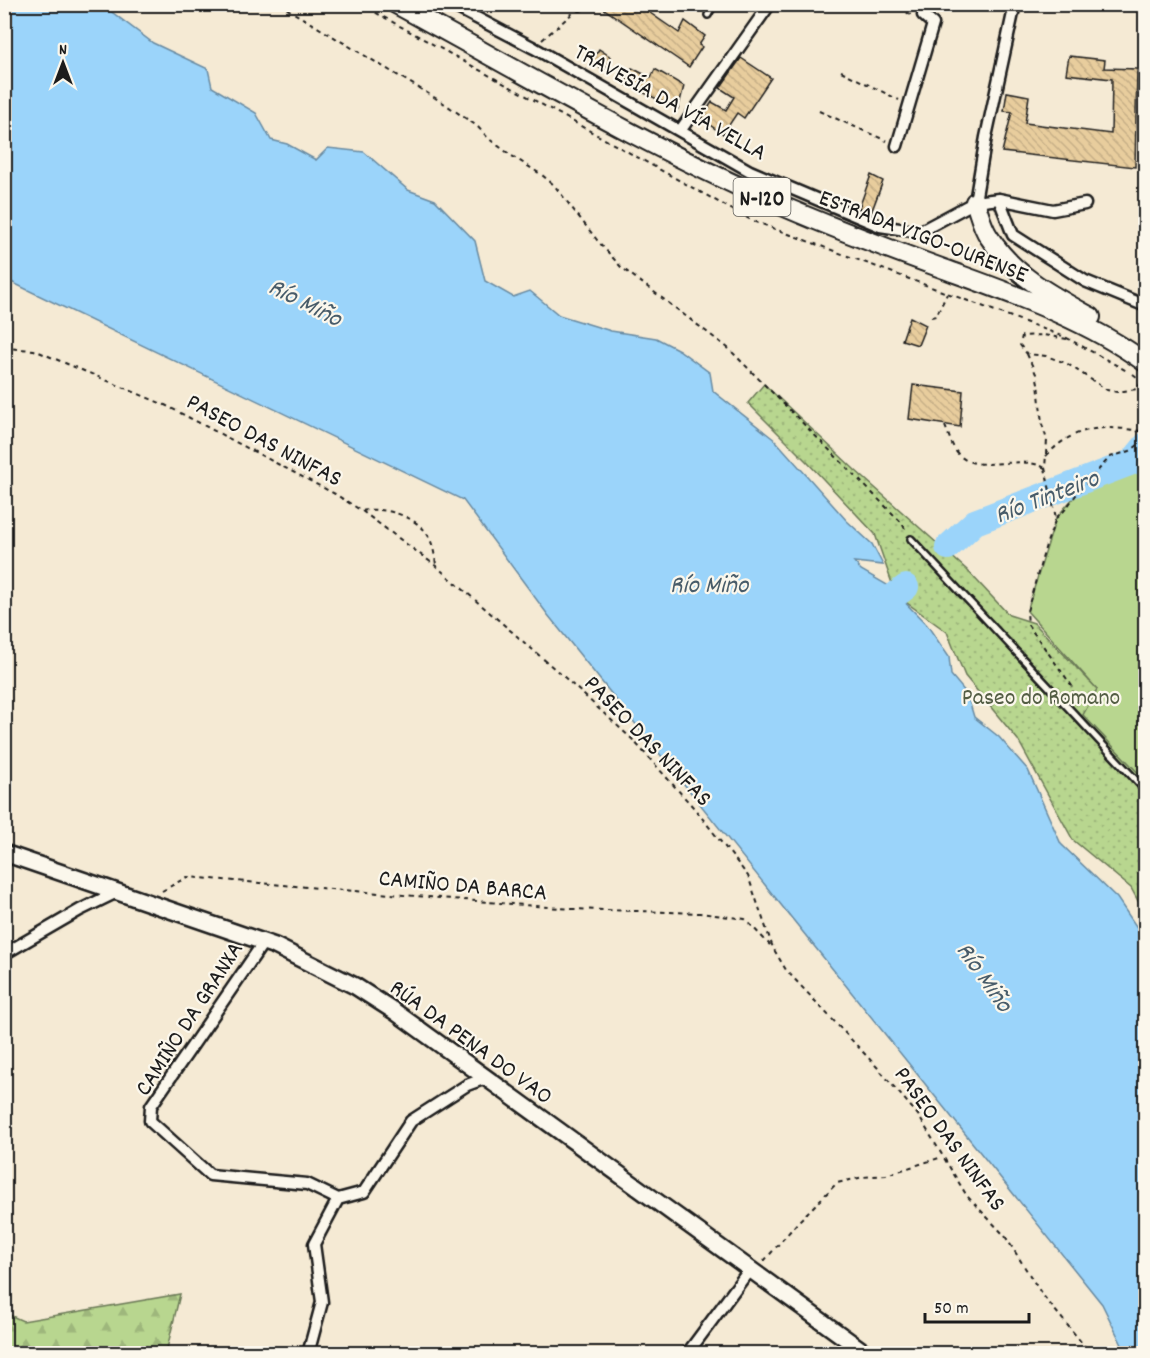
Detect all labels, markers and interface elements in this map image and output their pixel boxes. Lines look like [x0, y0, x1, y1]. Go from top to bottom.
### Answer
north arrow [33, 33, 93, 93]
street label: TRAVESÍA DA VÍA VELLA [567, 36, 772, 171]
text: N [59, 39, 67, 62]
road number: N-120 [734, 178, 790, 216]
street label: ESTRADA VIGO-OURENSE [814, 182, 1032, 293]
water label: Río Miño [261, 270, 349, 339]
street label: PASEO DAS NINFAS [180, 386, 347, 497]
water label: Río Tinteiro [990, 461, 1106, 535]
water label: Río Miño [670, 568, 750, 605]
street label: PASEO DAS NINFAS [575, 668, 719, 816]
park label: Paseo do Romano [962, 682, 1120, 716]
street label: CAMIÑO DA BARCA [377, 863, 548, 911]
water label: Río Miño [945, 935, 1022, 1022]
street label: CAMIÑO DA GRANXA [128, 936, 253, 1104]
street label: RÚA DA PENA DO VAO [382, 973, 559, 1114]
street label: PASEO DAS NINFAS [884, 1060, 1013, 1219]
scale bar [925, 1286, 1028, 1324]
text: 50 m [934, 1297, 969, 1322]

